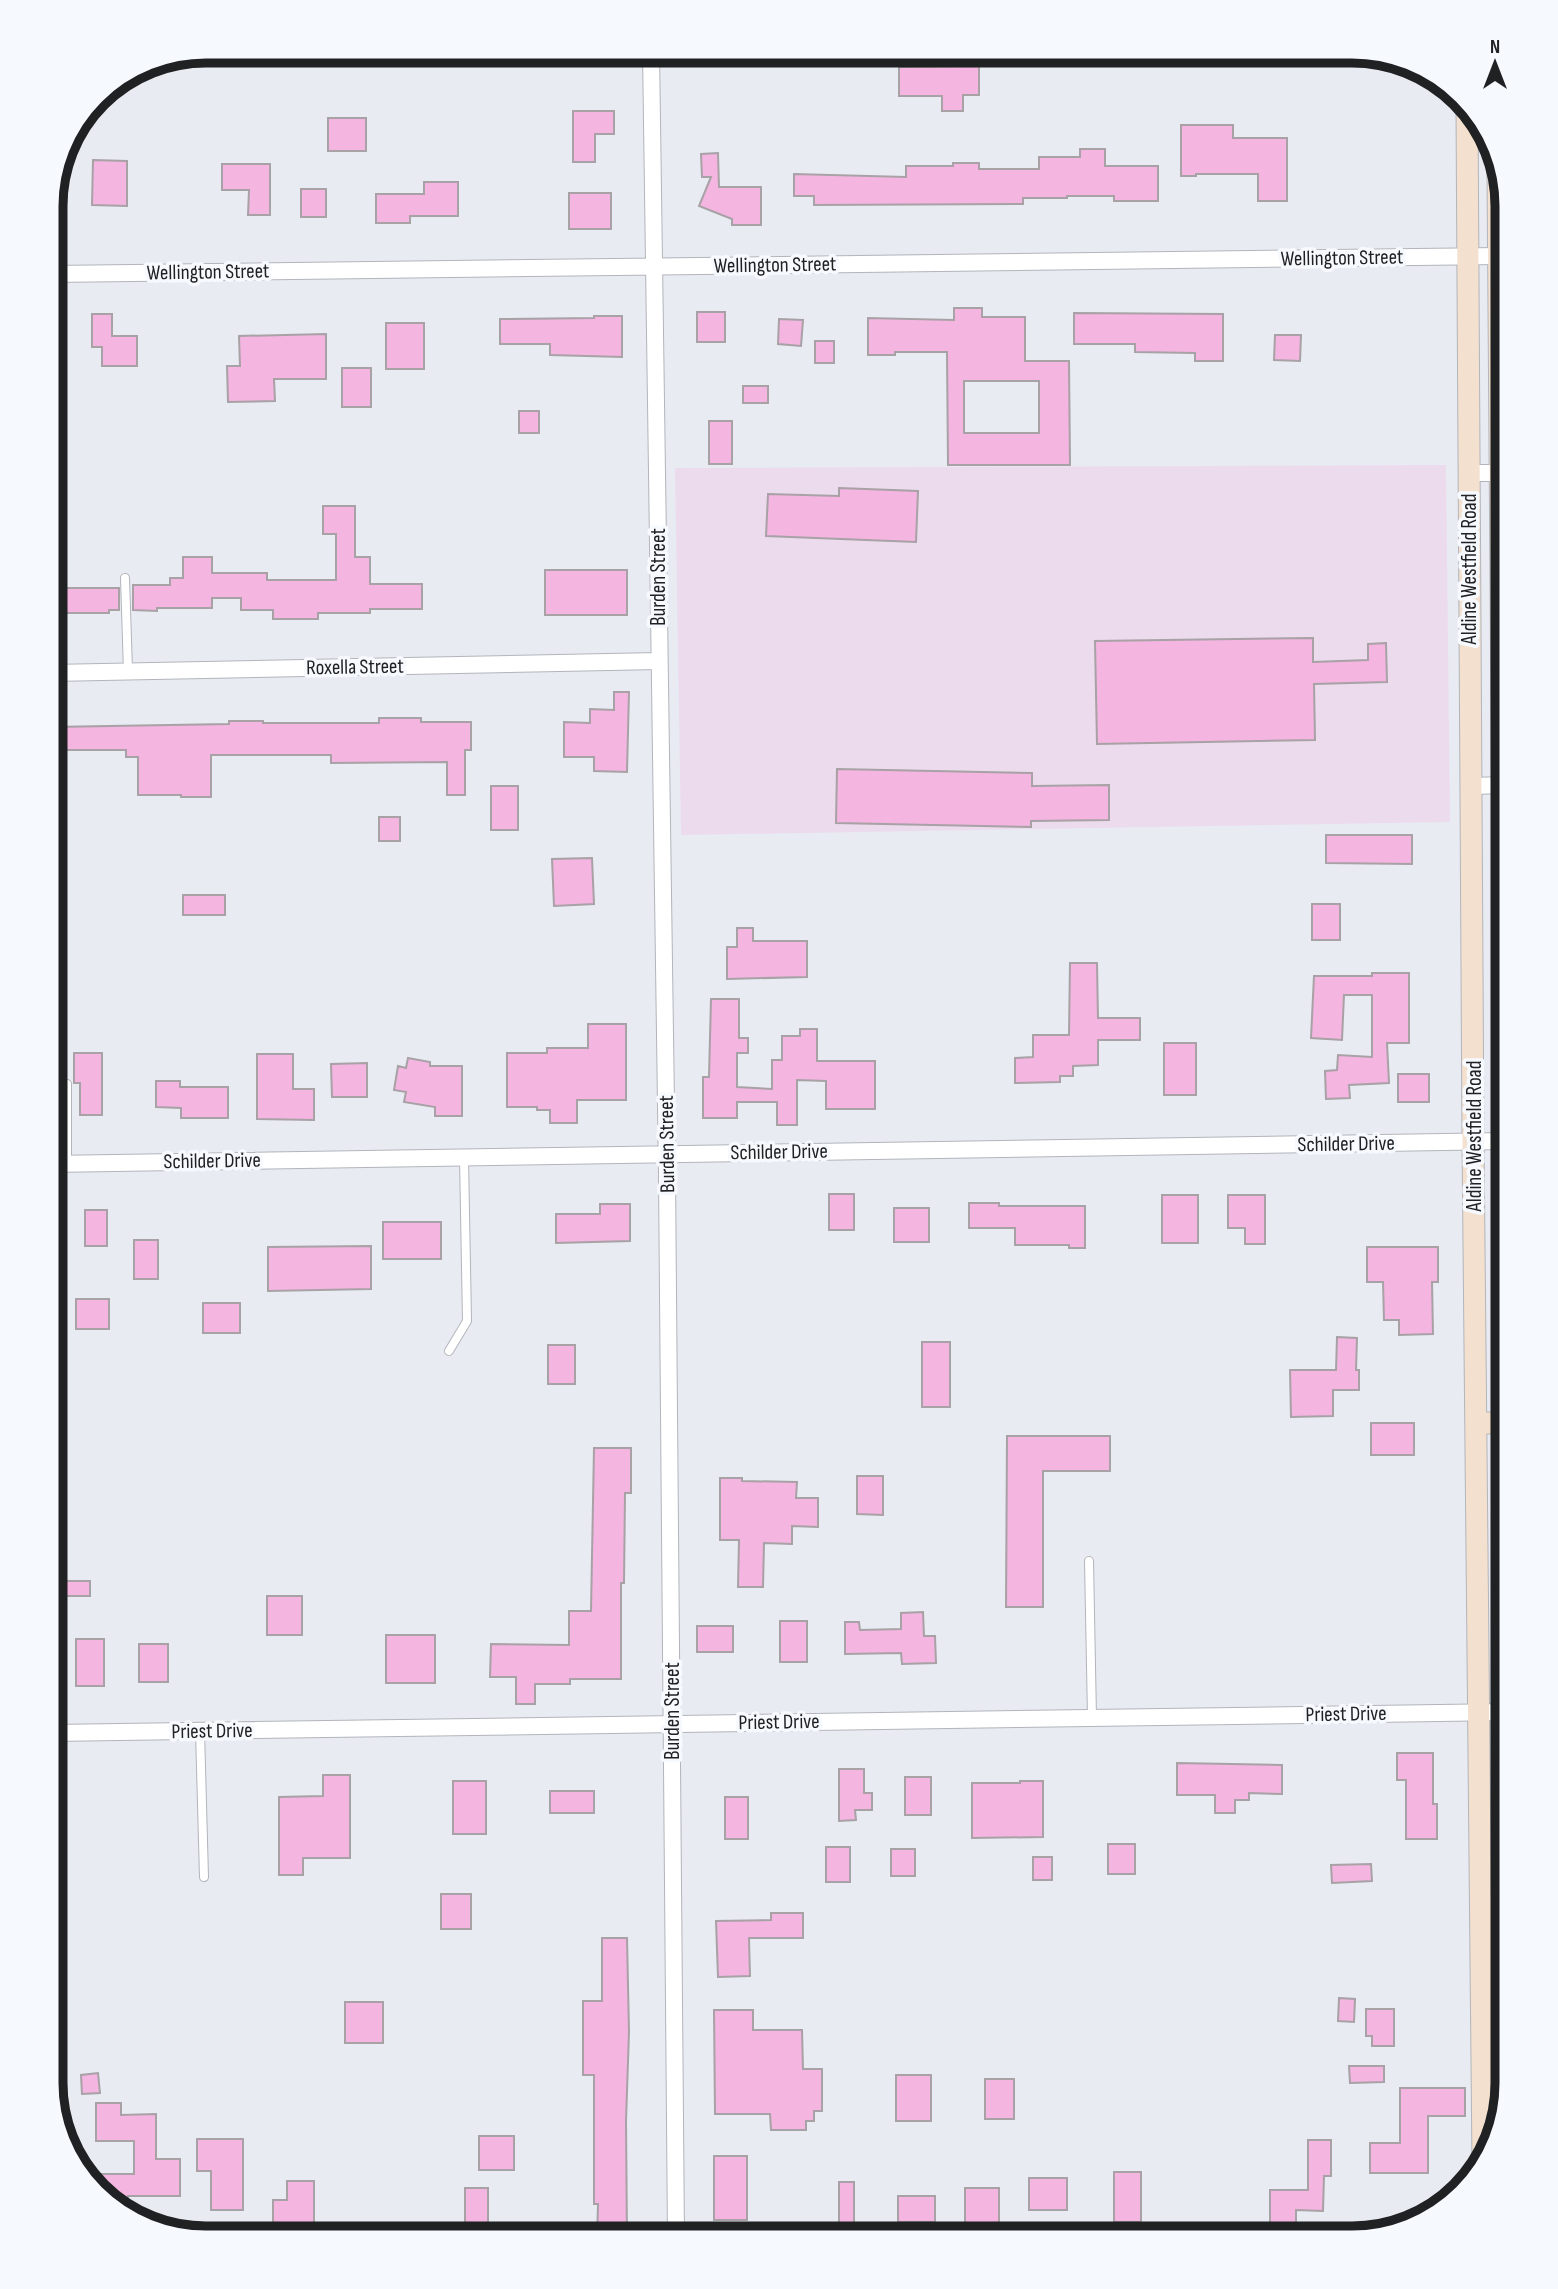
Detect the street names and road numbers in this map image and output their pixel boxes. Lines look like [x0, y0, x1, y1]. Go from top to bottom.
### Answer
street label: Wellington Street [1280, 244, 1404, 272]
street label: Wellington Street [713, 251, 837, 279]
street label: Wellington Street [146, 258, 270, 286]
street label: Aldine Westfield Road [1457, 494, 1482, 645]
street label: Burden Street [646, 528, 671, 626]
street label: Roxella Street [306, 654, 404, 680]
street label: Aldine Westfield Road [1462, 1061, 1487, 1212]
street label: Burden Street [654, 1095, 680, 1193]
street label: Schilder Drive [1297, 1131, 1395, 1157]
street label: Schilder Drive [730, 1139, 828, 1165]
street label: Schilder Drive [163, 1148, 261, 1174]
street label: Burden Street [660, 1662, 685, 1760]
street label: Priest Drive [1305, 1701, 1387, 1727]
street label: Priest Drive [738, 1709, 820, 1735]
street label: Priest Drive [171, 1718, 253, 1744]

